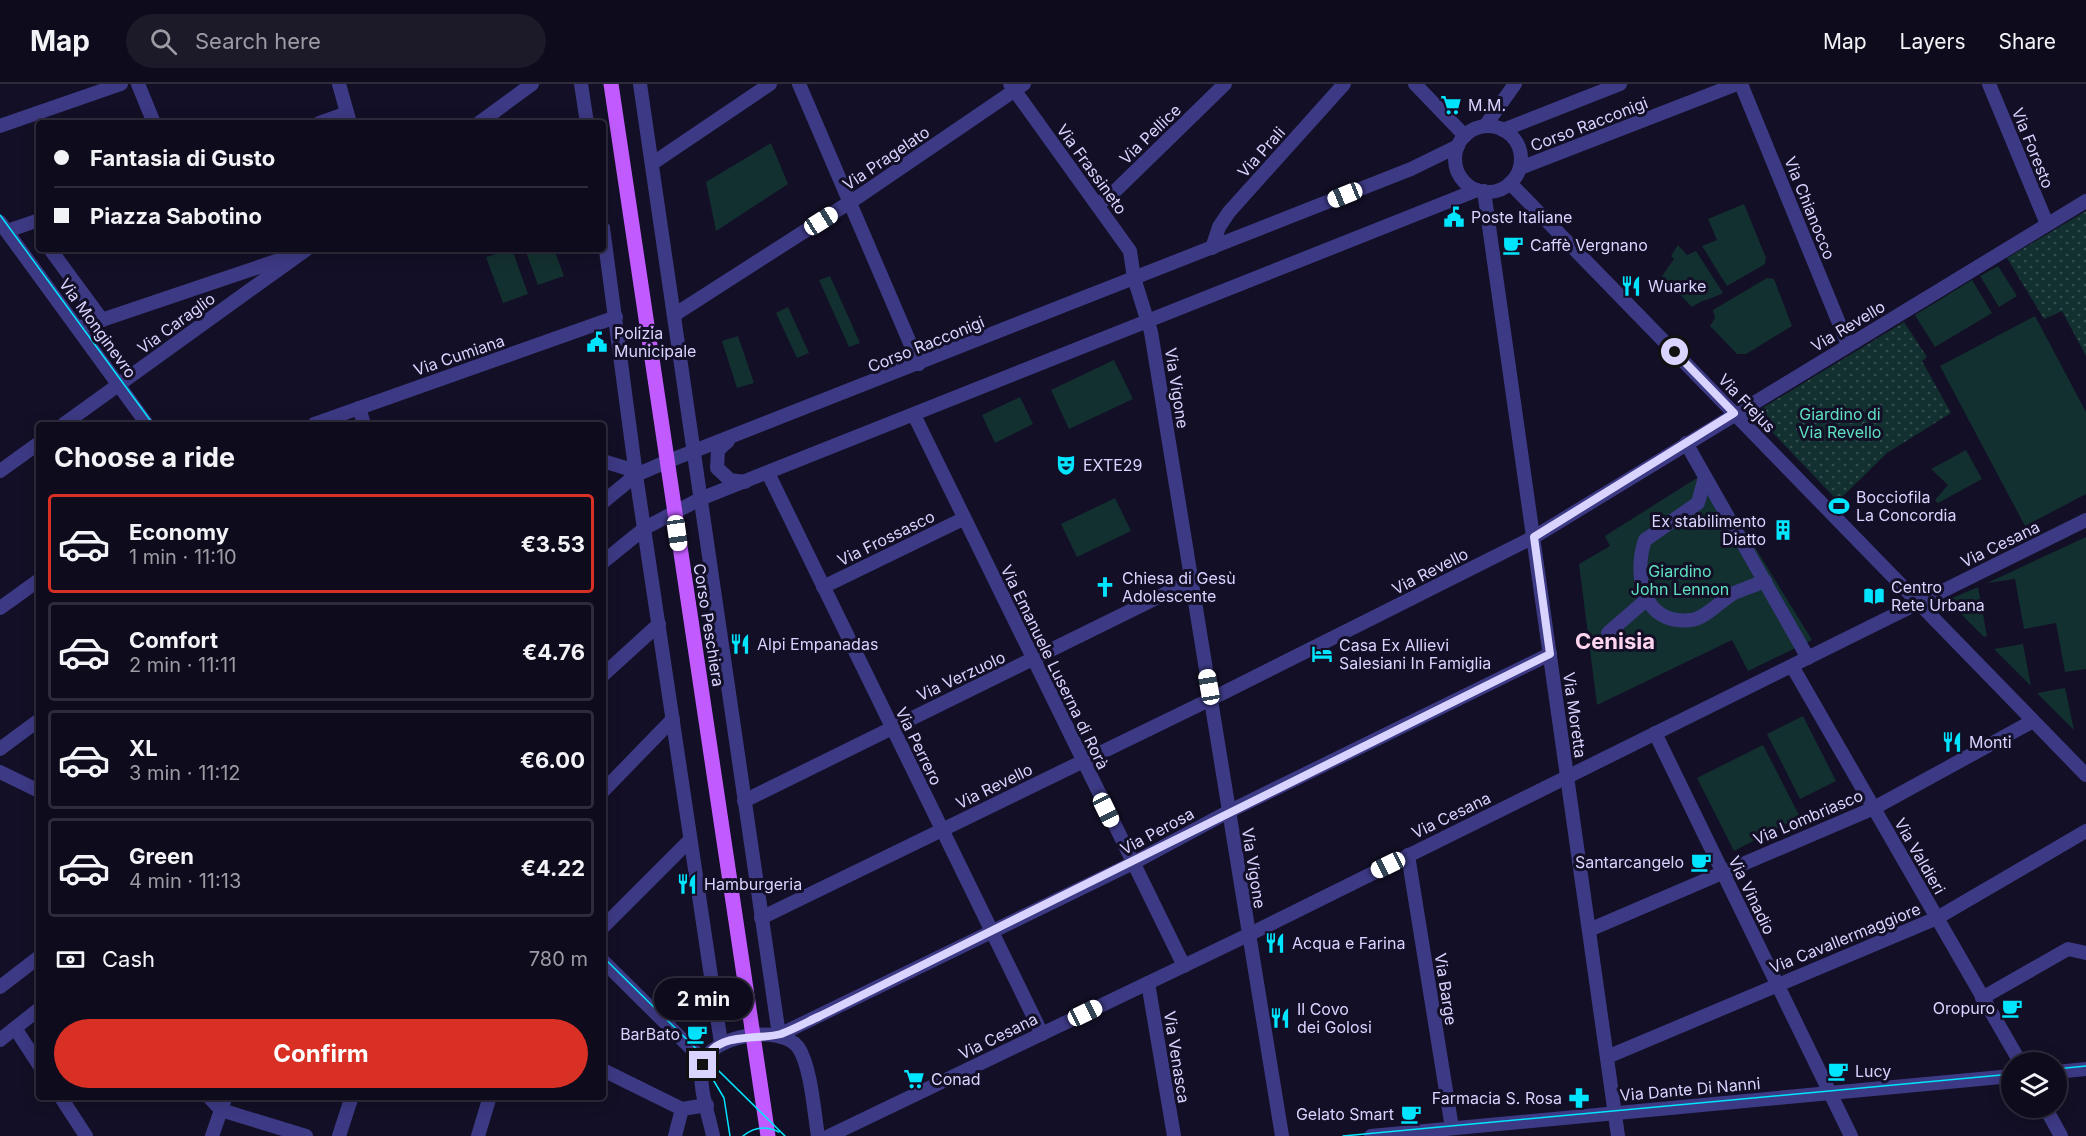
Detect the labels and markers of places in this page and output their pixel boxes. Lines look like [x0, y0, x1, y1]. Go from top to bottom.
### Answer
supermarket icon: M.M. [1439, 93, 1463, 117]
place label: M.M. [1468, 95, 1506, 115]
public building icon: Poste Italiane [1442, 205, 1466, 229]
place label: Poste Italiane [1471, 207, 1572, 227]
cafe icon: Caffè Vergnano [1501, 233, 1525, 257]
place label: Caffè Vergnano [1530, 235, 1648, 255]
restaurant icon: Wuarke [1619, 274, 1643, 298]
place label: Wuarke [1648, 276, 1706, 296]
place label: Polizia Municipale [614, 323, 696, 361]
public building icon: Polizia Municipale [585, 330, 609, 354]
theatre icon: EXTE29 [1054, 453, 1078, 477]
place label: EXTE29 [1083, 455, 1143, 475]
place label: Bocciofila La Concordia [1856, 487, 1956, 525]
sports icon: Bocciofila La Concordia [1827, 494, 1851, 518]
place label: Ex stabilimento Diatto [1652, 511, 1766, 549]
building icon: Ex stabilimento Diatto [1771, 518, 1795, 542]
place label: Chiesa di Gesù Adolescente [1122, 568, 1236, 606]
church icon: Chiesa di Gesù Adolescente [1093, 575, 1117, 599]
place label: Centro Rete Urbana [1891, 577, 1985, 615]
library icon: Centro Rete Urbana [1862, 584, 1886, 608]
restaurant icon: Alpi Empanadas [728, 632, 752, 656]
place label: Alpi Empanadas [757, 634, 878, 654]
place label: Casa Ex Allievi Salesiani In Famiglia [1339, 635, 1491, 673]
hotel icon: Casa Ex Allievi Salesiani In Famiglia [1310, 642, 1334, 666]
restaurant icon: Monti [1940, 730, 1964, 754]
place label: Monti [1969, 732, 2012, 752]
cafe icon: Santarcangelo [1689, 850, 1713, 874]
place label: Santarcangelo [1575, 852, 1684, 872]
restaurant icon: Hamburgeria [675, 872, 699, 896]
place label: Hamburgeria [704, 874, 802, 894]
restaurant icon: Acqua e Farina [1263, 931, 1287, 955]
place label: Acqua e Farina [1292, 933, 1405, 953]
cafe icon: Oropuro [2000, 996, 2024, 1020]
place label: Oropuro [1933, 998, 1995, 1018]
place label: Il Covo dei Golosi [1297, 999, 1372, 1037]
restaurant icon: Il Covo dei Golosi [1268, 1006, 1292, 1030]
cafe icon: BarBato [685, 1022, 709, 1046]
place label: BarBato [620, 1024, 680, 1044]
cafe icon: Lucy [1826, 1059, 1850, 1083]
place label: Lucy [1855, 1061, 1891, 1081]
supermarket icon: Conad [902, 1067, 926, 1091]
place label: Conad [931, 1069, 981, 1089]
pharmacy icon: Farmacia S. Rosa [1567, 1086, 1591, 1110]
place label: Farmacia S. Rosa [1432, 1088, 1562, 1108]
cafe icon: Gelato Smart [1399, 1102, 1423, 1126]
place label: Gelato Smart [1296, 1104, 1394, 1124]

